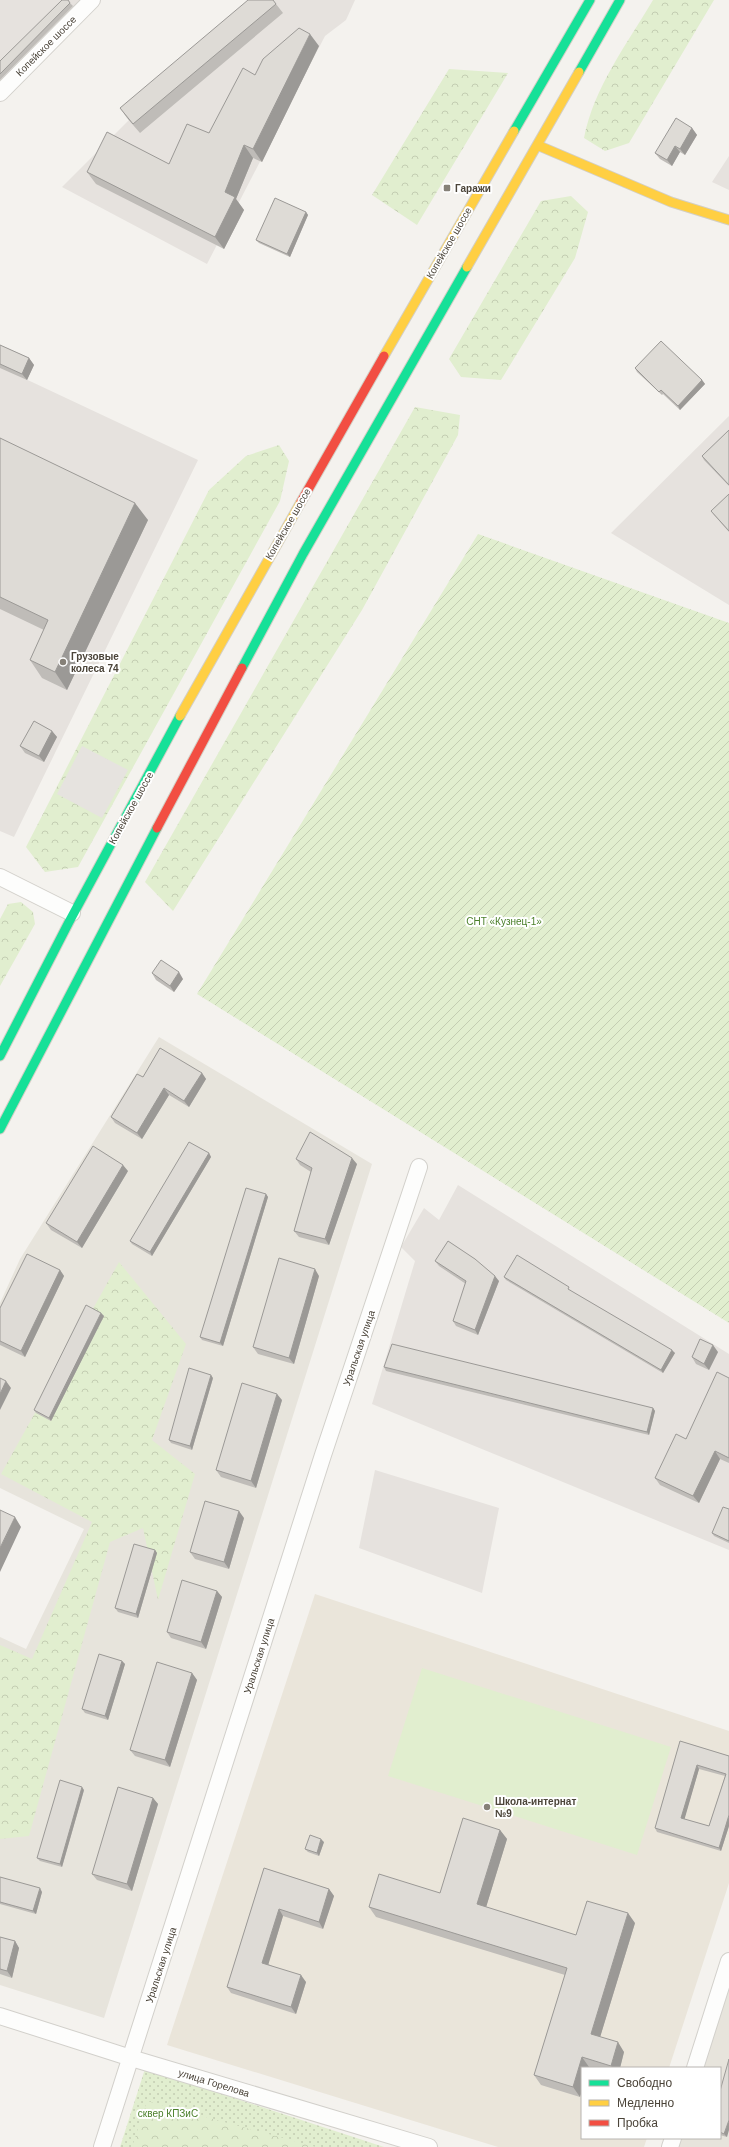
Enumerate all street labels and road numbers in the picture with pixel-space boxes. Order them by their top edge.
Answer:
street label: Копейское шоссе [14,13,79,78]
street label: Копейское шоссе [424,205,474,281]
street label: Копейское шоссе [263,486,313,562]
street label: Копейское шоссе [107,770,156,846]
street label: Уральская улица [341,1308,377,1387]
street label: Уральская улица [242,1616,277,1695]
street label: Уральская улица [144,1925,179,2004]
street label: улица Горелова [177,2067,251,2099]

